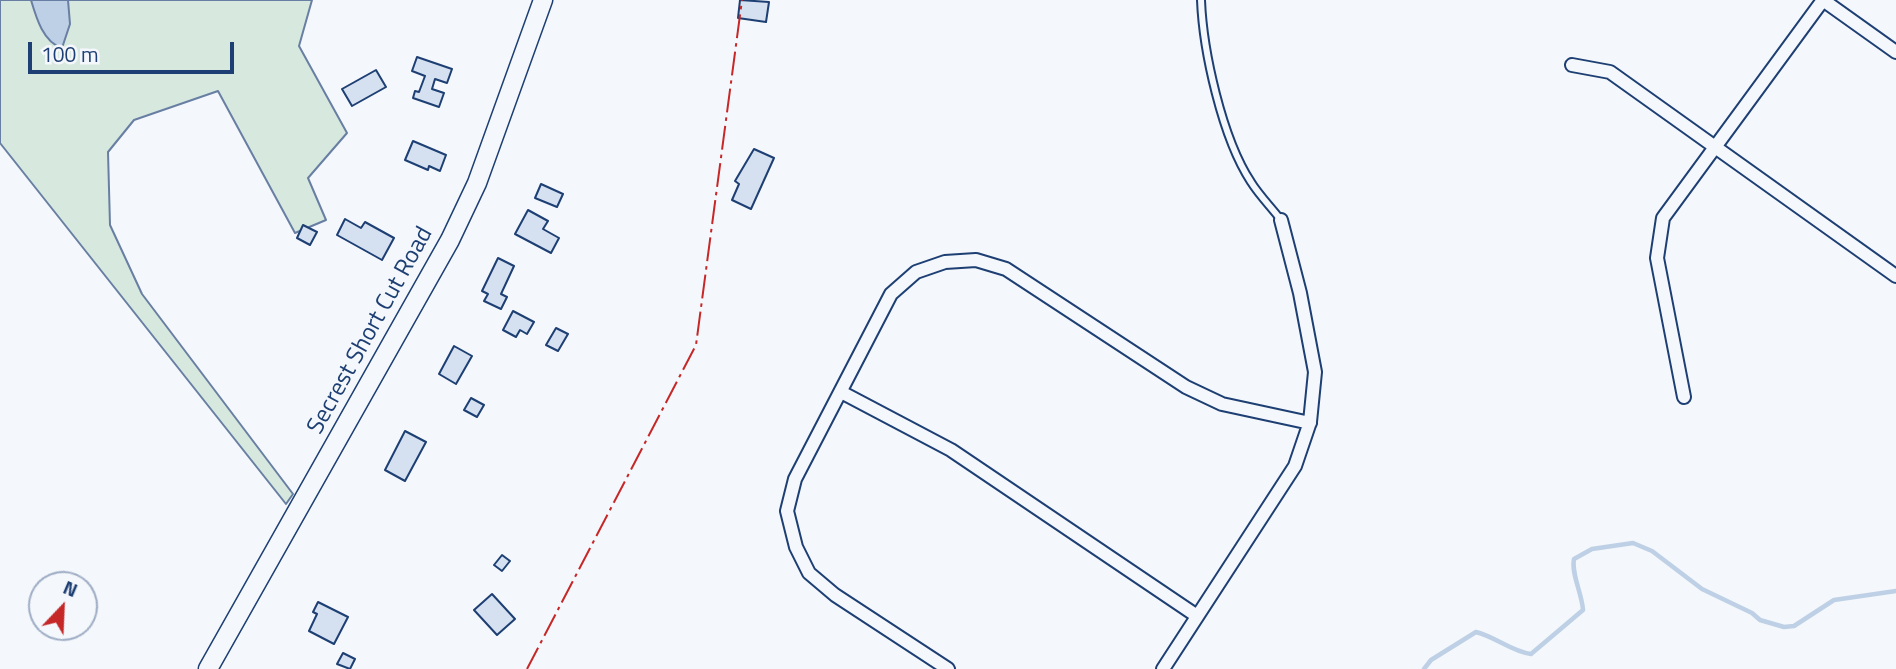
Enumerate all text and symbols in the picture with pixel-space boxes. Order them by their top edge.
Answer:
scale bar [32,28,238,72]
text: 100 m [41,38,98,70]
street label: Secrest Short Cut Road [302,222,440,440]
north arrow [28,571,98,641]
text: N [59,572,82,604]

